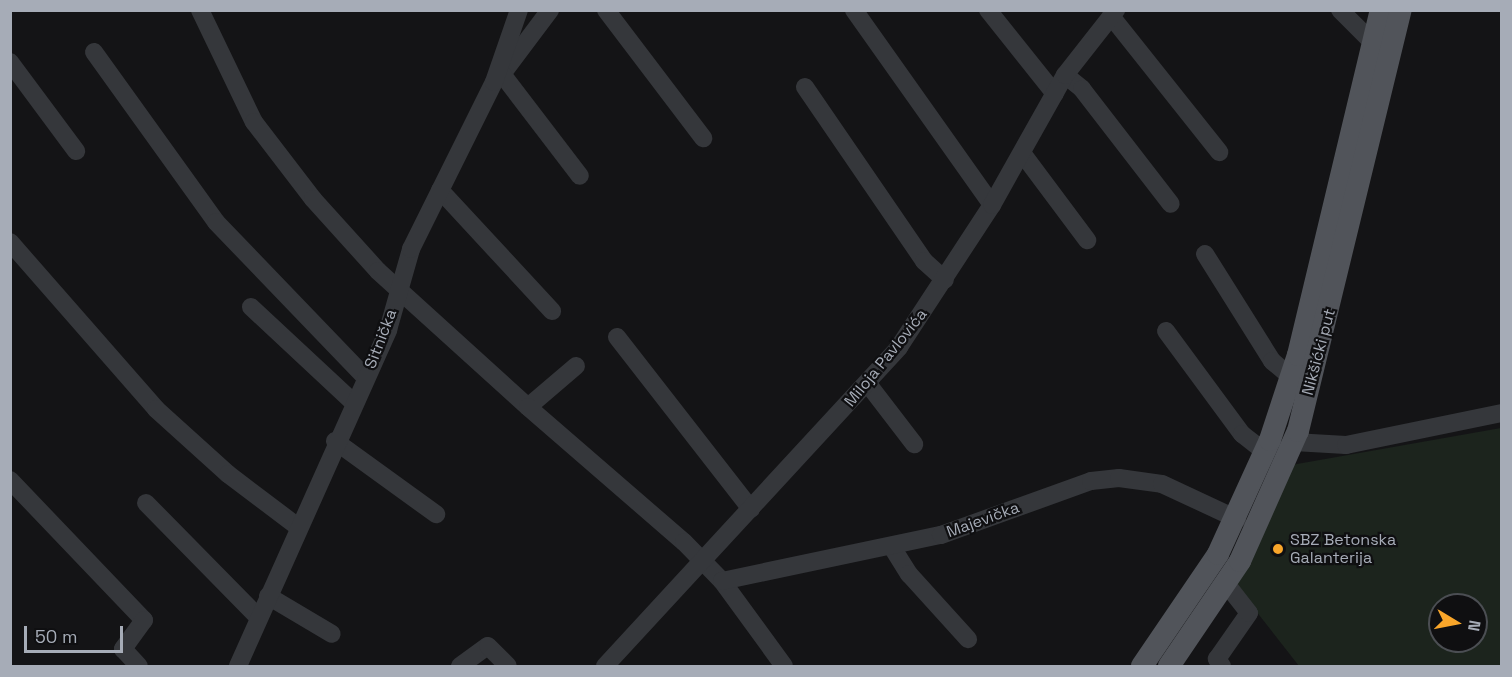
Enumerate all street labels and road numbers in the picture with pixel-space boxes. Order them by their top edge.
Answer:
street label: Miloja Pavlovića [841,305,931,411]
street label: Sitnička [361,307,401,371]
street label: Nikšićki put [1298,307,1340,397]
street label: Majevička [944,498,1022,542]

